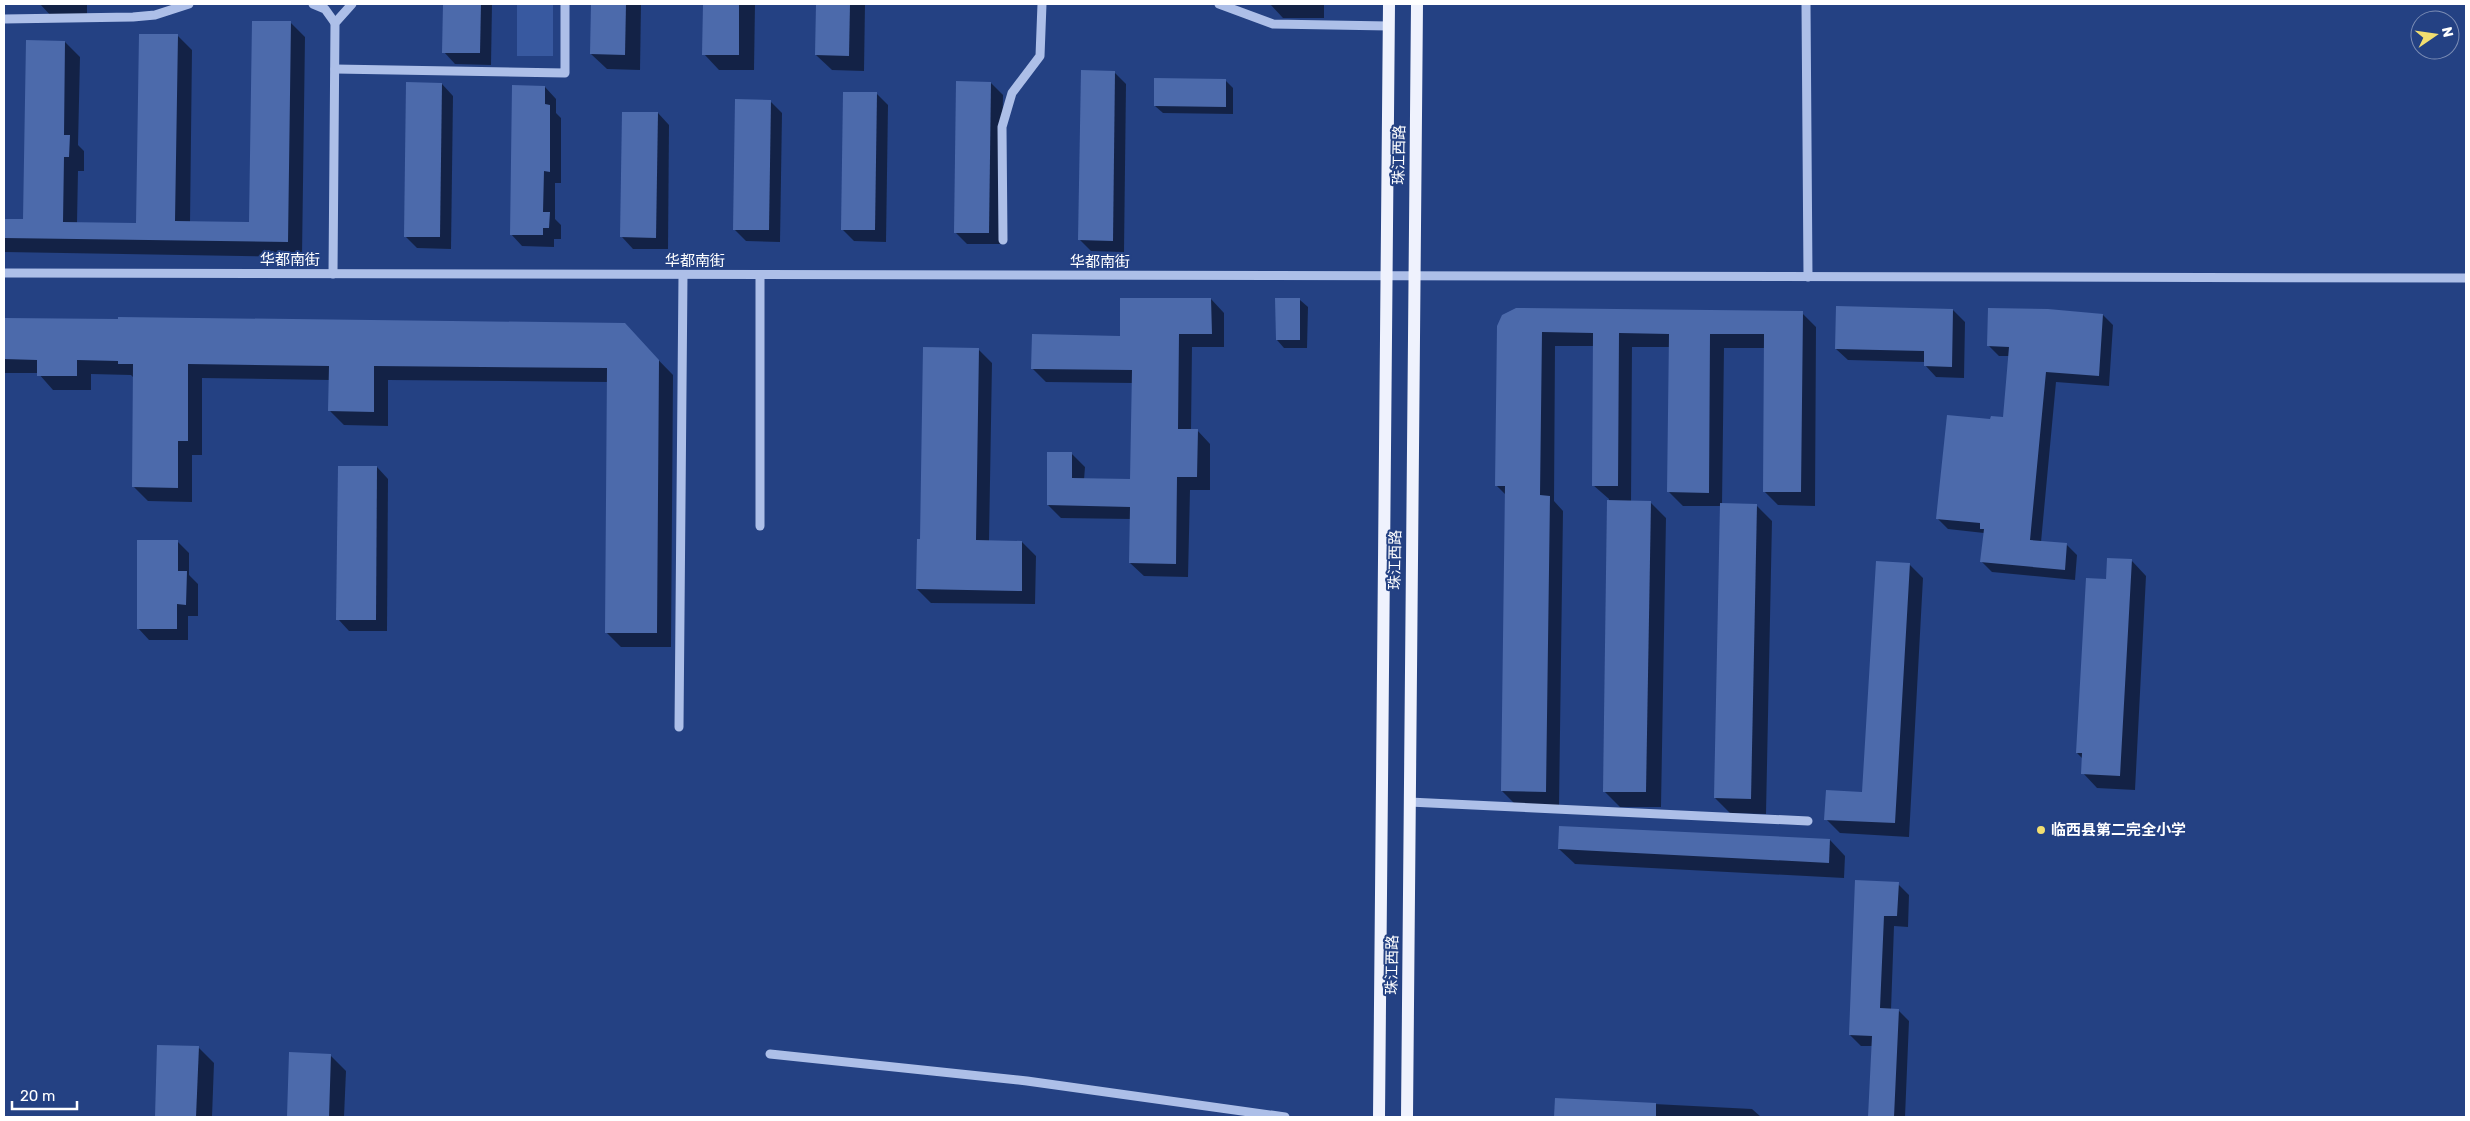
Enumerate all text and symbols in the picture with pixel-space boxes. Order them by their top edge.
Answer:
north arrow [2410,10,2460,60]
text: N [2438,25,2457,39]
street label: 珠江西路 [1389,125,1409,185]
street label: 华都南街 [260,251,320,269]
street label: 华都南街 [665,252,725,270]
street label: 华都南街 [1070,253,1130,271]
street label: 珠江西路 [1385,530,1405,590]
place label: 临西县第二完全小学 [2051,821,2186,839]
marker: 临西县第二完全小学 [2035,824,2047,836]
street label: 珠江西路 [1382,935,1402,995]
scale bar [12,1078,78,1110]
text: 20 m [20,1087,55,1105]

